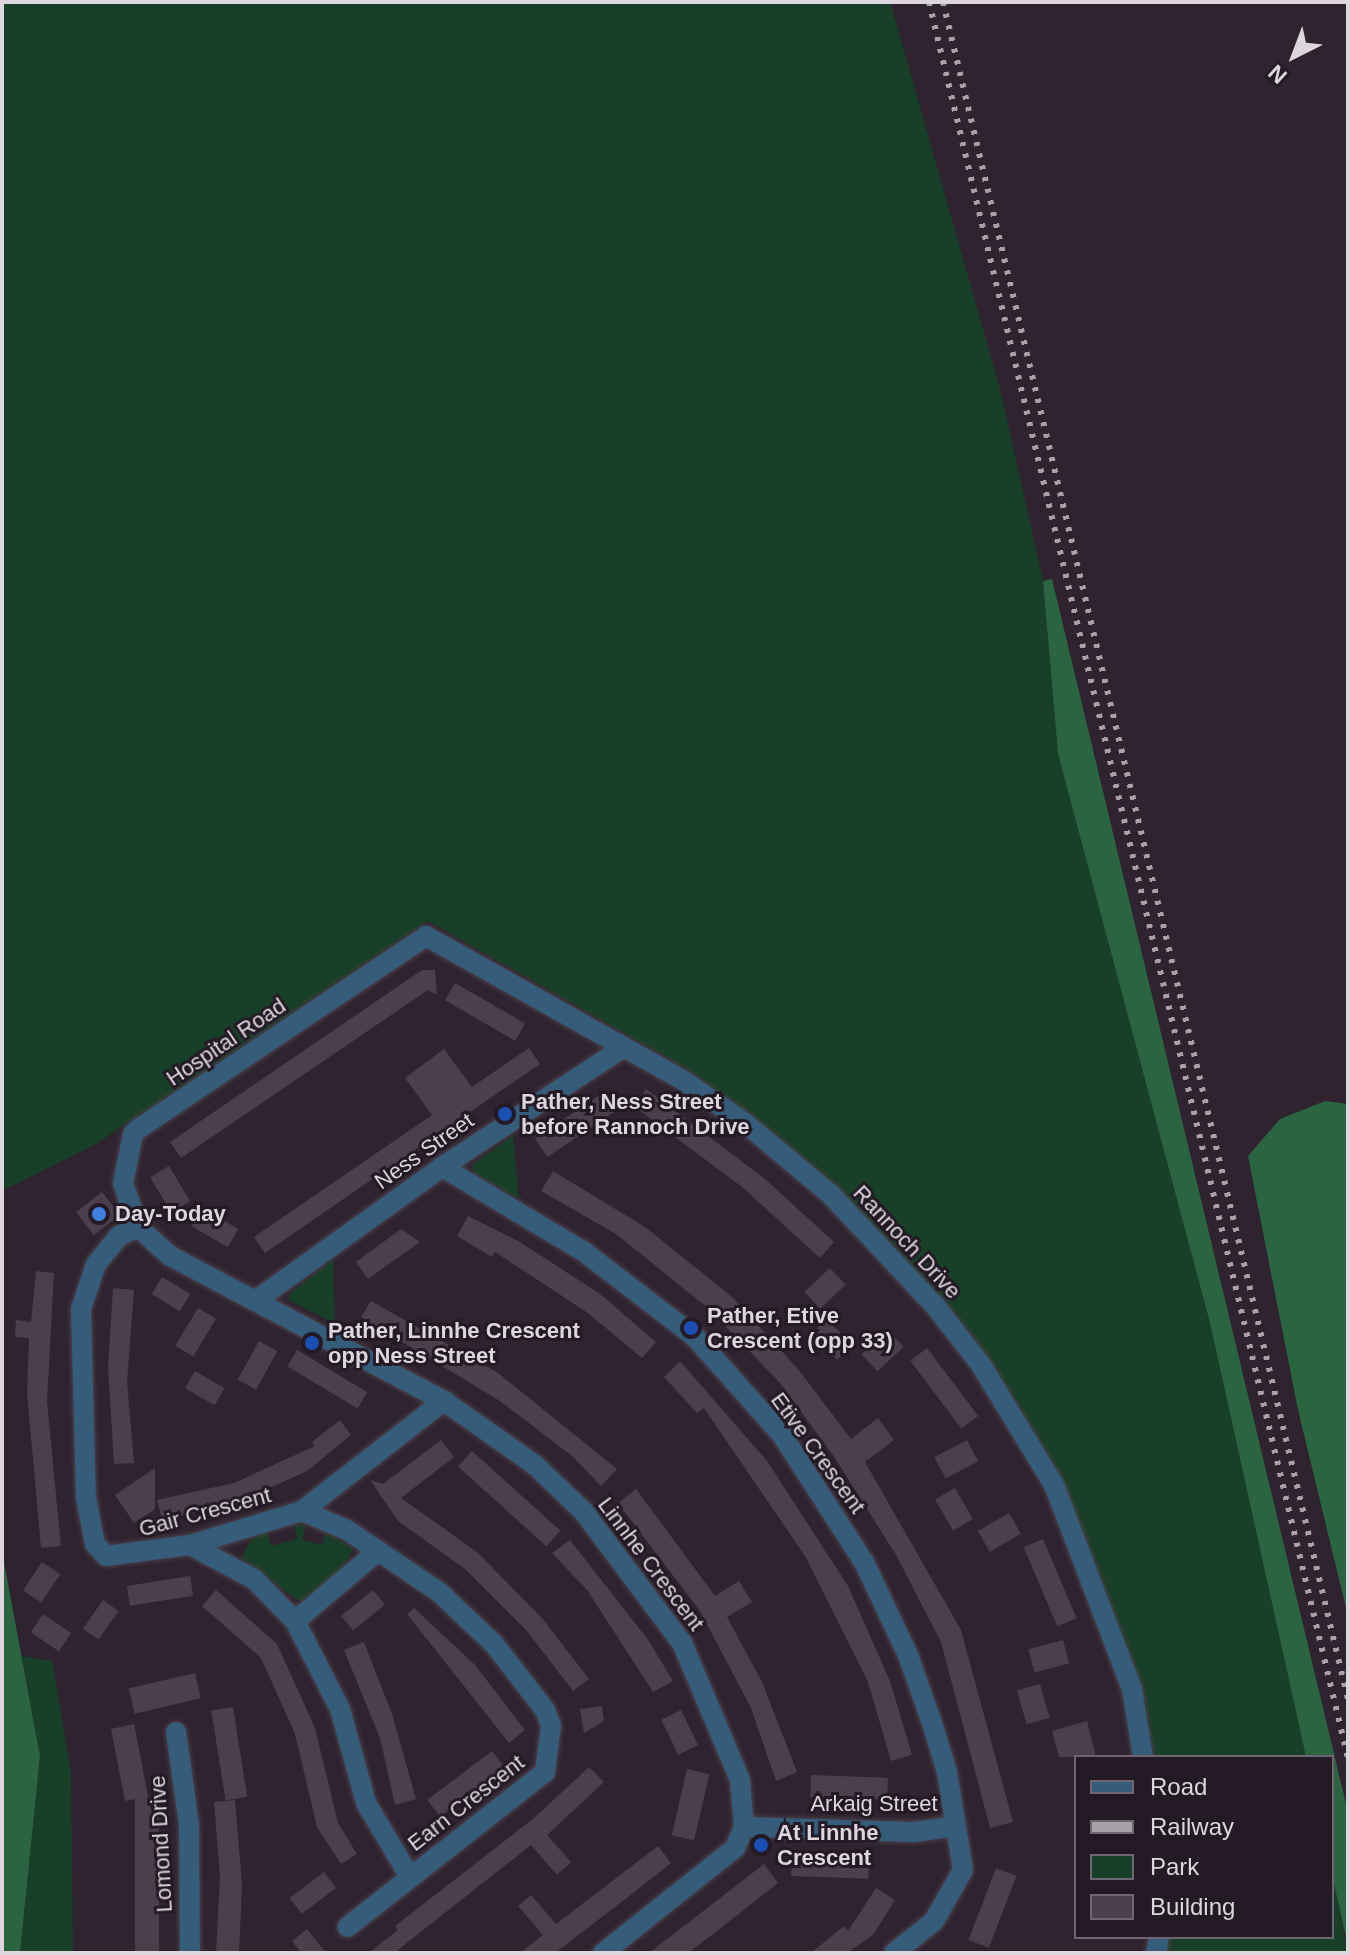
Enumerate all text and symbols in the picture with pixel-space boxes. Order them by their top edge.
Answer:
north arrow [1254,16,1334,96]
text: N [1263,60,1292,89]
street label: Hospital Road [161,992,291,1092]
place label: Pather, Ness Street before Rannoch Drive [521,1088,750,1140]
marker: Pather, Ness Street before Rannoch Drive [496,1105,514,1123]
street label: Ness Street [369,1107,479,1195]
street label: Rannoch Drive [848,1180,966,1304]
place label: Day-Today [115,1201,226,1227]
marker: Day-Today [90,1205,108,1223]
place label: Pather, Etive Crescent (opp 33) [707,1302,893,1354]
place label: Pather, Linnhe Crescent opp Ness Street [328,1317,580,1368]
marker: Pather, Etive Crescent (opp 33) [682,1319,700,1337]
marker: Pather, Linnhe Crescent opp Ness Street [303,1334,321,1352]
street label: Etive Crescent [765,1387,871,1519]
street label: Gair Crescent [136,1482,274,1542]
street label: Linnhe Crescent [592,1492,710,1636]
street label: Earn Crescent [402,1749,530,1857]
legend [1074,1755,1334,1939]
text: Road [1150,1773,1207,1800]
street label: Lomond Drive [144,1775,178,1913]
street label: Arkaig Street [810,1791,938,1817]
text: Railway [1150,1813,1234,1840]
place label: At Linnhe Crescent [777,1819,878,1870]
marker: At Linnhe Crescent [752,1836,770,1854]
text: Park [1150,1853,1199,1880]
text: Building [1150,1893,1235,1920]

